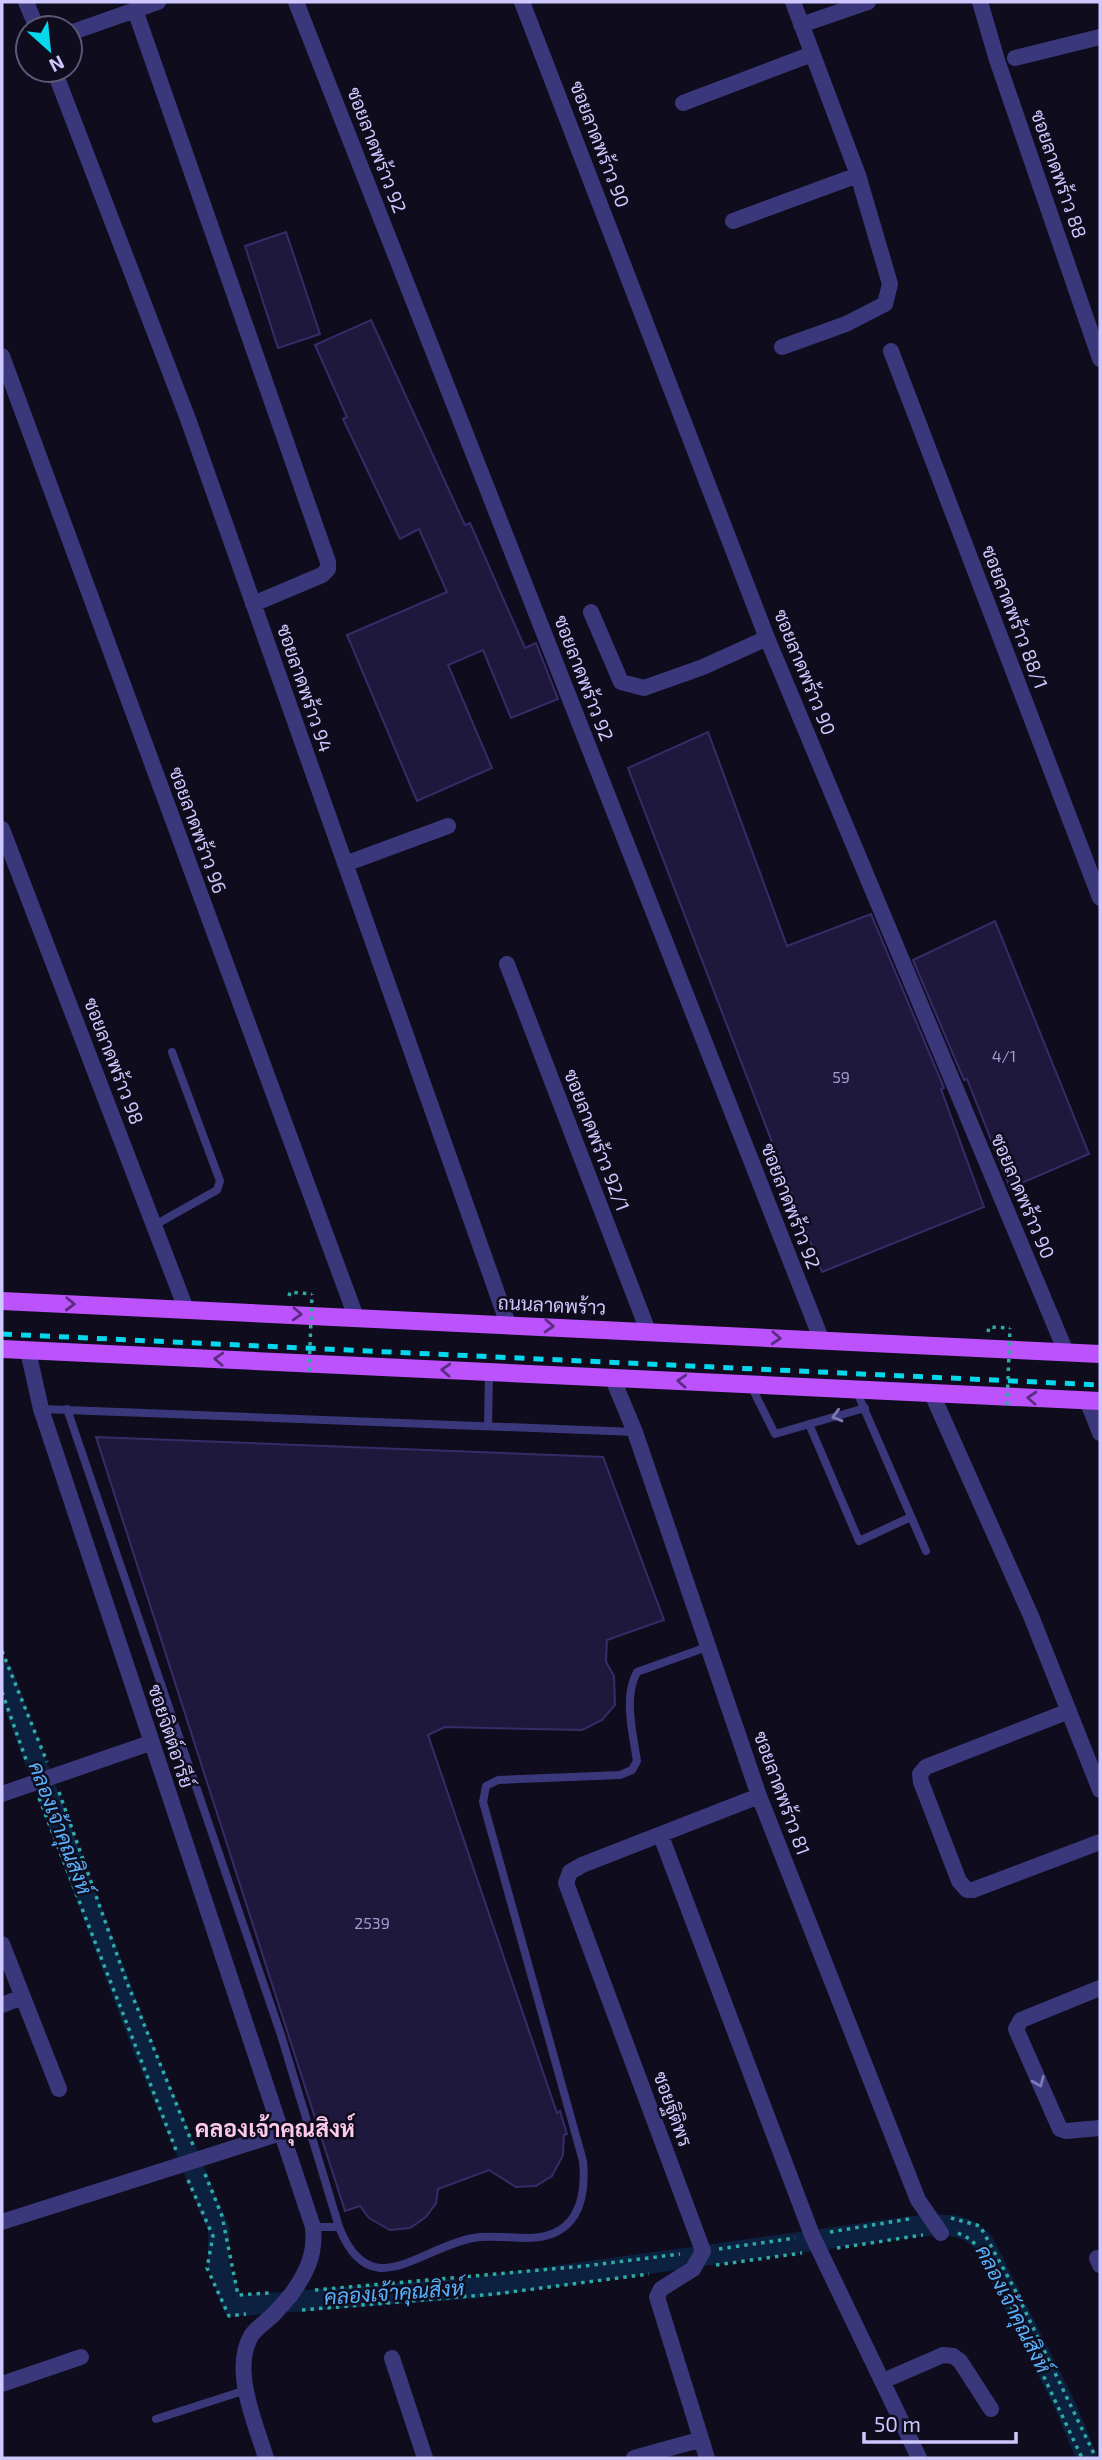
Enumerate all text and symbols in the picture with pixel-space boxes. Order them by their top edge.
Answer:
north arrow [14,14,84,84]
text: N [46,51,68,78]
street label: ซอยลาดพร้าว 90 [566,77,635,210]
street label: ซอยลาดพร้าว 92 [343,84,412,216]
street label: ซอยลาดพร้าว 88 [1027,107,1092,241]
street label: ซอยลาดพร้าว 88/1 [978,542,1053,692]
street label: ซอยลาดพร้าว 90 [770,606,841,738]
street label: ซอยลาดพร้าว 92 [550,612,619,744]
street label: ซอยลาดพร้าว 94 [273,621,338,755]
street label: ซอยลาดพร้าว 96 [165,763,232,896]
street label: ซอยลาดพร้าว 98 [80,994,149,1127]
house number: 4/1 [992,1046,1016,1065]
street label: ซอยลาดพร้าว 92/1 [560,1066,635,1214]
house number: 59 [832,1067,850,1086]
street label: ซอยลาดพร้าว 90 [987,1130,1060,1262]
street label: ซอยลาดพร้าว 92 [757,1140,826,1272]
street label: ถนนลาดพร้าว [497,1290,607,1319]
one-way arrow [65,1296,76,1311]
one-way arrow [292,1306,303,1321]
one-way arrow [544,1318,555,1333]
one-way arrow [771,1330,782,1345]
one-way arrow [213,1352,224,1367]
one-way arrow [440,1362,451,1377]
one-way arrow [676,1374,687,1389]
one-way arrow [1026,1390,1037,1405]
one-way arrow [831,1408,843,1422]
street label: ซอยจิตต์อารีย์ [144,1681,199,1791]
street label: ซอยลาดพร้าว 81 [749,1728,816,1858]
water label: คลองเจ้าคุณสิงห์ [22,1758,99,1901]
house number: 2539 [354,1913,390,1932]
street label: ซอยฐิติพร [647,2068,698,2150]
one-way arrow [1031,2075,1045,2087]
district label: คลองเจ้าคุณสิงห์ [195,2113,356,2146]
water label: คลองเจ้าคุณสิงห์ [969,2240,1059,2381]
water label: คลองเจ้าคุณสิงห์ [323,2274,468,2312]
scale bar [864,2400,1016,2444]
text: 50 m [874,2411,921,2436]

